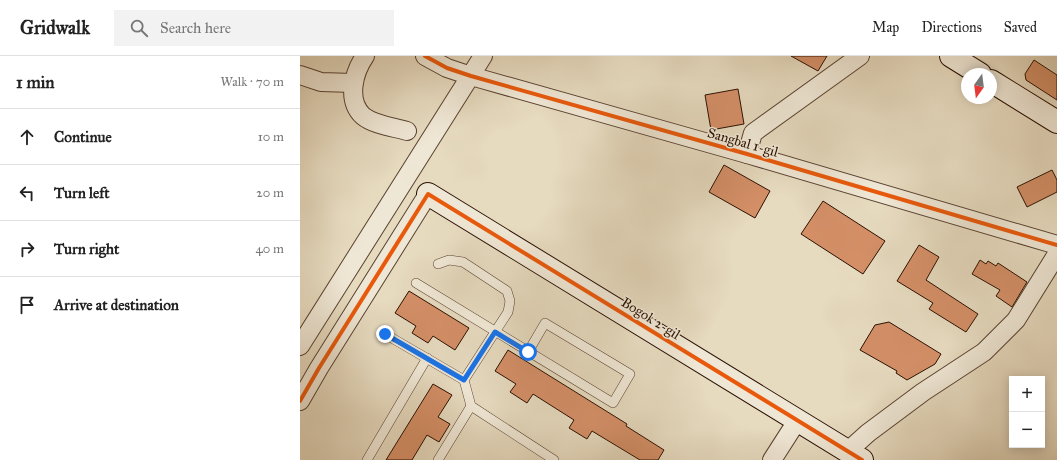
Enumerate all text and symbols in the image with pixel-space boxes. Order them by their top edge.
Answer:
search box [114,10,394,46]
text: Gridwalk [20,16,90,39]
icon: search [128,17,150,39]
text: Search here [160,19,231,37]
text: Map [872,19,899,36]
text: Directions [921,19,982,36]
text: Saved [1004,19,1037,36]
north arrow [961,68,997,104]
text: 1 min [16,72,55,93]
text: Walk · 70 m [221,74,284,90]
street label: Sangbal 1-gil [705,124,781,161]
icon: ahead [16,126,38,148]
text: Continue [54,128,112,146]
text: 10 m [258,129,284,145]
icon: left [16,182,38,204]
text: Turn left [54,184,110,202]
text: 20 m [256,185,284,201]
icon: right [16,238,38,260]
text: Turn right [54,240,119,258]
text: 40 m [255,241,284,257]
icon: arrive [16,294,38,316]
street label: Bogok 2-gil [618,294,684,343]
text: Arrive at destination [54,296,179,314]
route end [376,325,394,343]
route start [519,343,537,361]
map controls [1009,376,1045,448]
button: + [1009,376,1045,412]
button: − [1009,412,1045,448]

